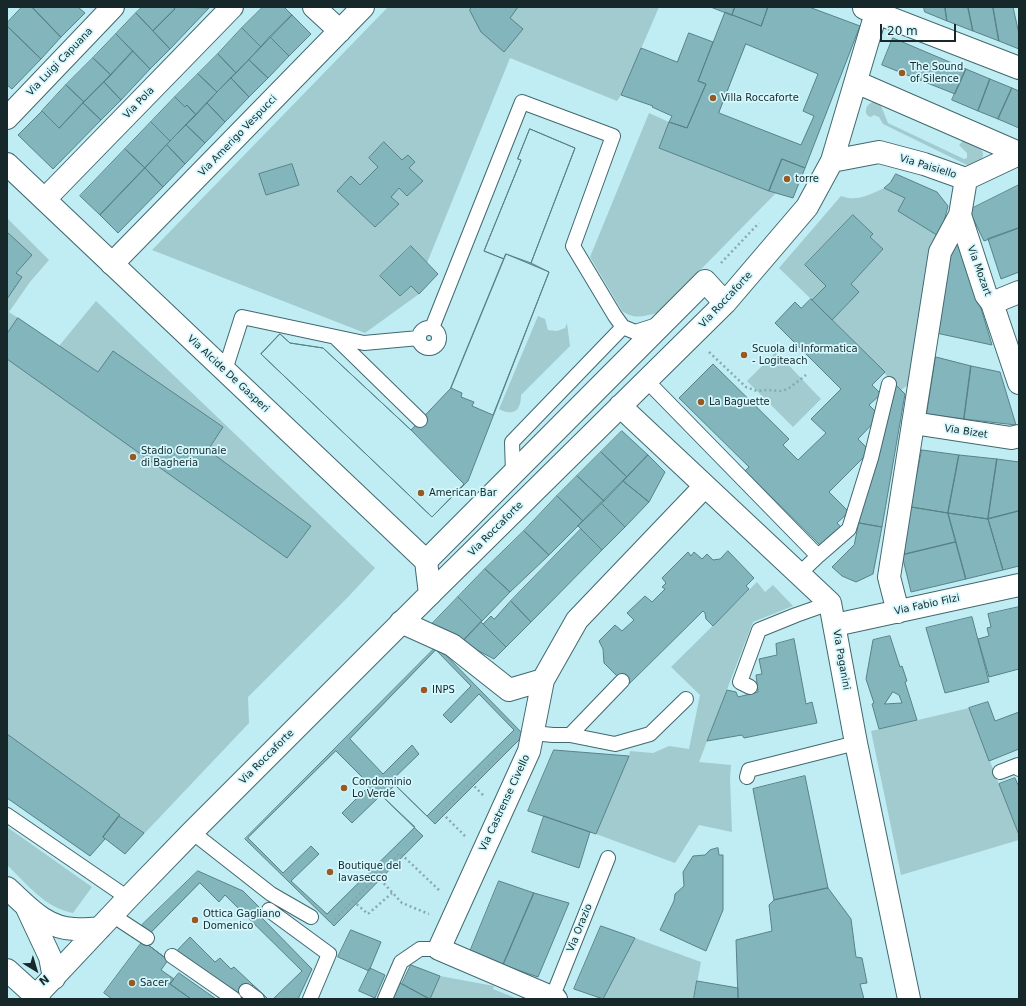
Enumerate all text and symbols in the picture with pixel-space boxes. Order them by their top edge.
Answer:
scale bar [882,16,958,42]
text: 20 m [887,24,918,38]
street label: Via Luigi Capuana [24,25,96,99]
place label: The Sound of Silence [910,61,963,84]
marker: The Sound of Silence [897,68,907,78]
street label: Via Pola [121,85,157,121]
place label: Villa Roccaforte [721,92,799,104]
street label: Via Amerigo Vespucci [196,93,280,179]
marker: Villa Roccaforte [708,93,718,103]
street label: Via Paisiello [898,153,958,181]
place label: torre [795,173,819,185]
marker: torre [782,174,792,184]
street label: Via Mozart [964,244,994,298]
street label: Via Roccaforte [697,269,755,331]
street label: Via Alcide De Gasperi [184,333,272,415]
place label: Scuola di Informatica - Logiteach [752,343,858,366]
marker: Scuola di Informatica - Logiteach [739,350,749,360]
place label: La Baguette [709,396,770,408]
marker: La Baguette [696,397,706,407]
street label: Via Bizet [943,423,989,441]
place label: Stadio Comunale di Bagheria [141,445,226,468]
marker: Stadio Comunale di Bagheria [128,452,138,462]
place label: American Bar [429,487,497,499]
marker: American Bar [416,488,426,498]
street label: Via Roccaforte [466,499,526,559]
street label: Via Fabio Filzi [893,592,961,618]
street label: Via Paganini [830,629,852,691]
place label: INPS [432,684,455,696]
marker: INPS [419,685,429,695]
street label: Via Roccaforte [237,727,297,787]
street label: Via Castrense Civello [477,753,533,853]
place label: Condominio Lo Verde [352,776,412,800]
marker: Condominio Lo Verde [339,783,349,793]
place label: Boutique del lavasecco [338,860,401,884]
marker: Boutique del lavasecco [325,867,335,877]
street label: Via Orazio [565,902,595,954]
place label: Ottica Gagliano Domenico [203,908,281,932]
marker: Ottica Gagliano Domenico [190,915,200,925]
north arrow [16,950,56,990]
text: N [36,972,51,988]
place label: Sacer [140,977,168,989]
marker: Sacer [127,978,137,988]

